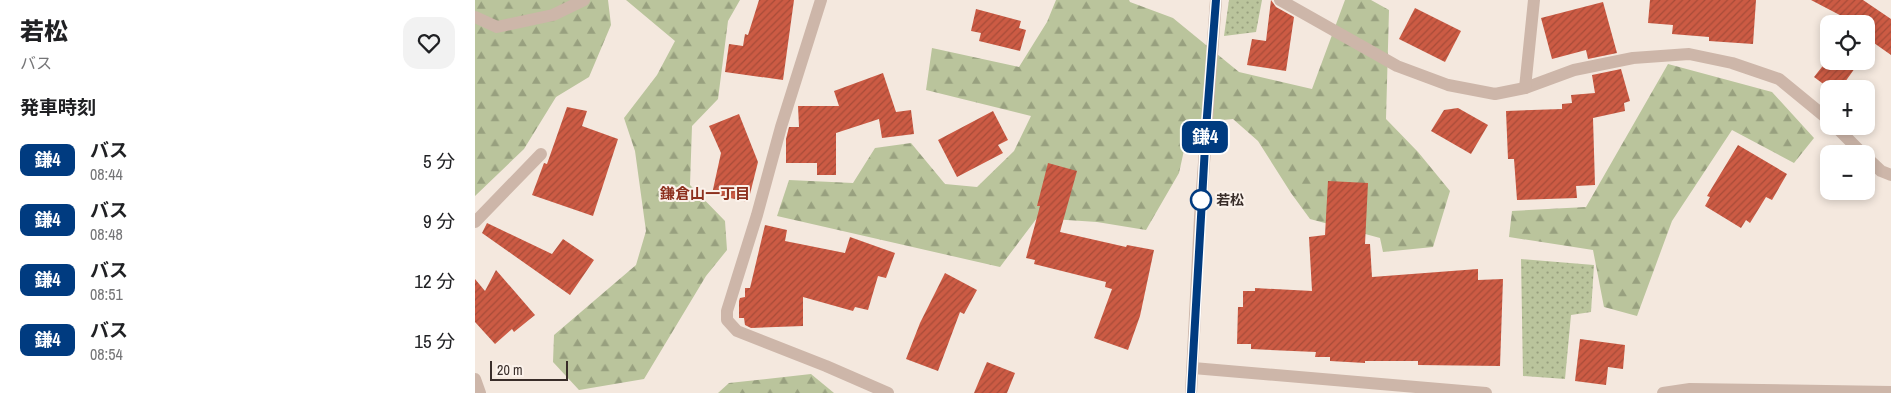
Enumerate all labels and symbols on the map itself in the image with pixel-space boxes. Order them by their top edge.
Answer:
line badge: 鎌4 [1183,121,1227,153]
district label: 鎌倉山一丁目 [659,183,750,204]
marker: 若松 [1190,189,1212,211]
place label: 若松 [1216,191,1244,209]
scale bar [490,358,567,381]

